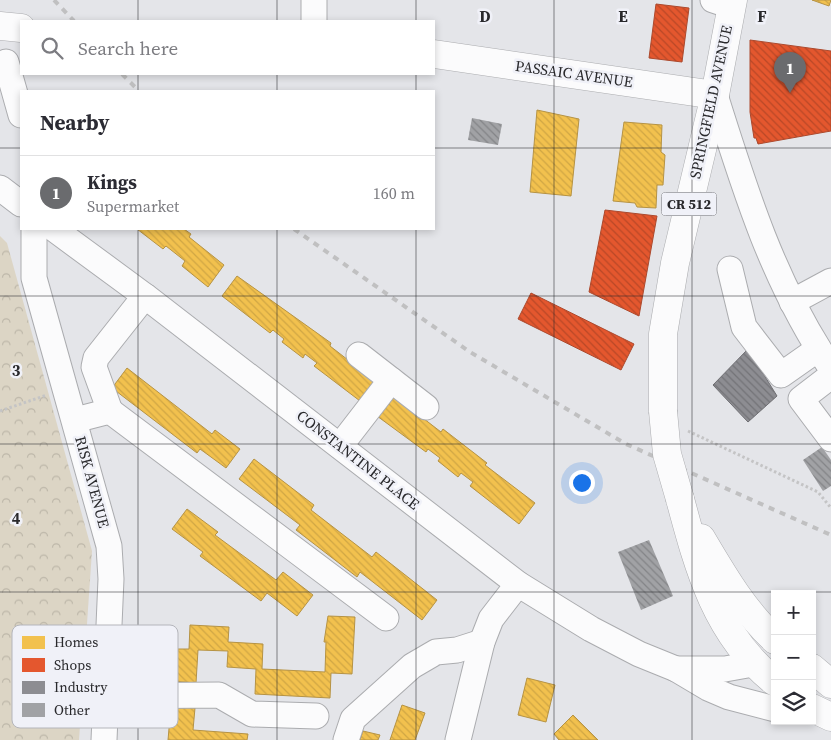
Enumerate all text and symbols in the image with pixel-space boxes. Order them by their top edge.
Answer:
text: D [479,5,491,27]
text: E [618,5,628,27]
text: F [757,5,767,27]
search box [20,20,435,75]
street label: SPRINGFIELD AVENUE [684,23,737,180]
icon: search [38,34,66,62]
text: Search here [78,35,178,61]
pin: 1 [774,52,806,93]
street label: PASSAIC AVENUE [514,55,634,92]
text: Nearby [40,108,110,137]
text: Kings [87,169,137,195]
text: 1 [52,182,60,204]
text: 160 m [373,182,415,204]
road number: CR 512 [662,192,716,215]
text: Supermarket [87,195,179,217]
text: 3 [12,359,21,381]
street label: CONSTANTINE PLACE [293,405,424,514]
street label: RISK AVENUE [70,434,115,530]
your location [569,470,595,496]
text: 4 [12,507,21,529]
map controls [771,590,816,725]
button: + [771,590,816,635]
legend [12,625,178,728]
text: Homes [54,632,98,652]
button: − [771,635,816,680]
text: Shops [54,655,91,675]
text: Industry [54,677,108,697]
button: layers [771,680,816,725]
text: Other [54,700,90,720]

